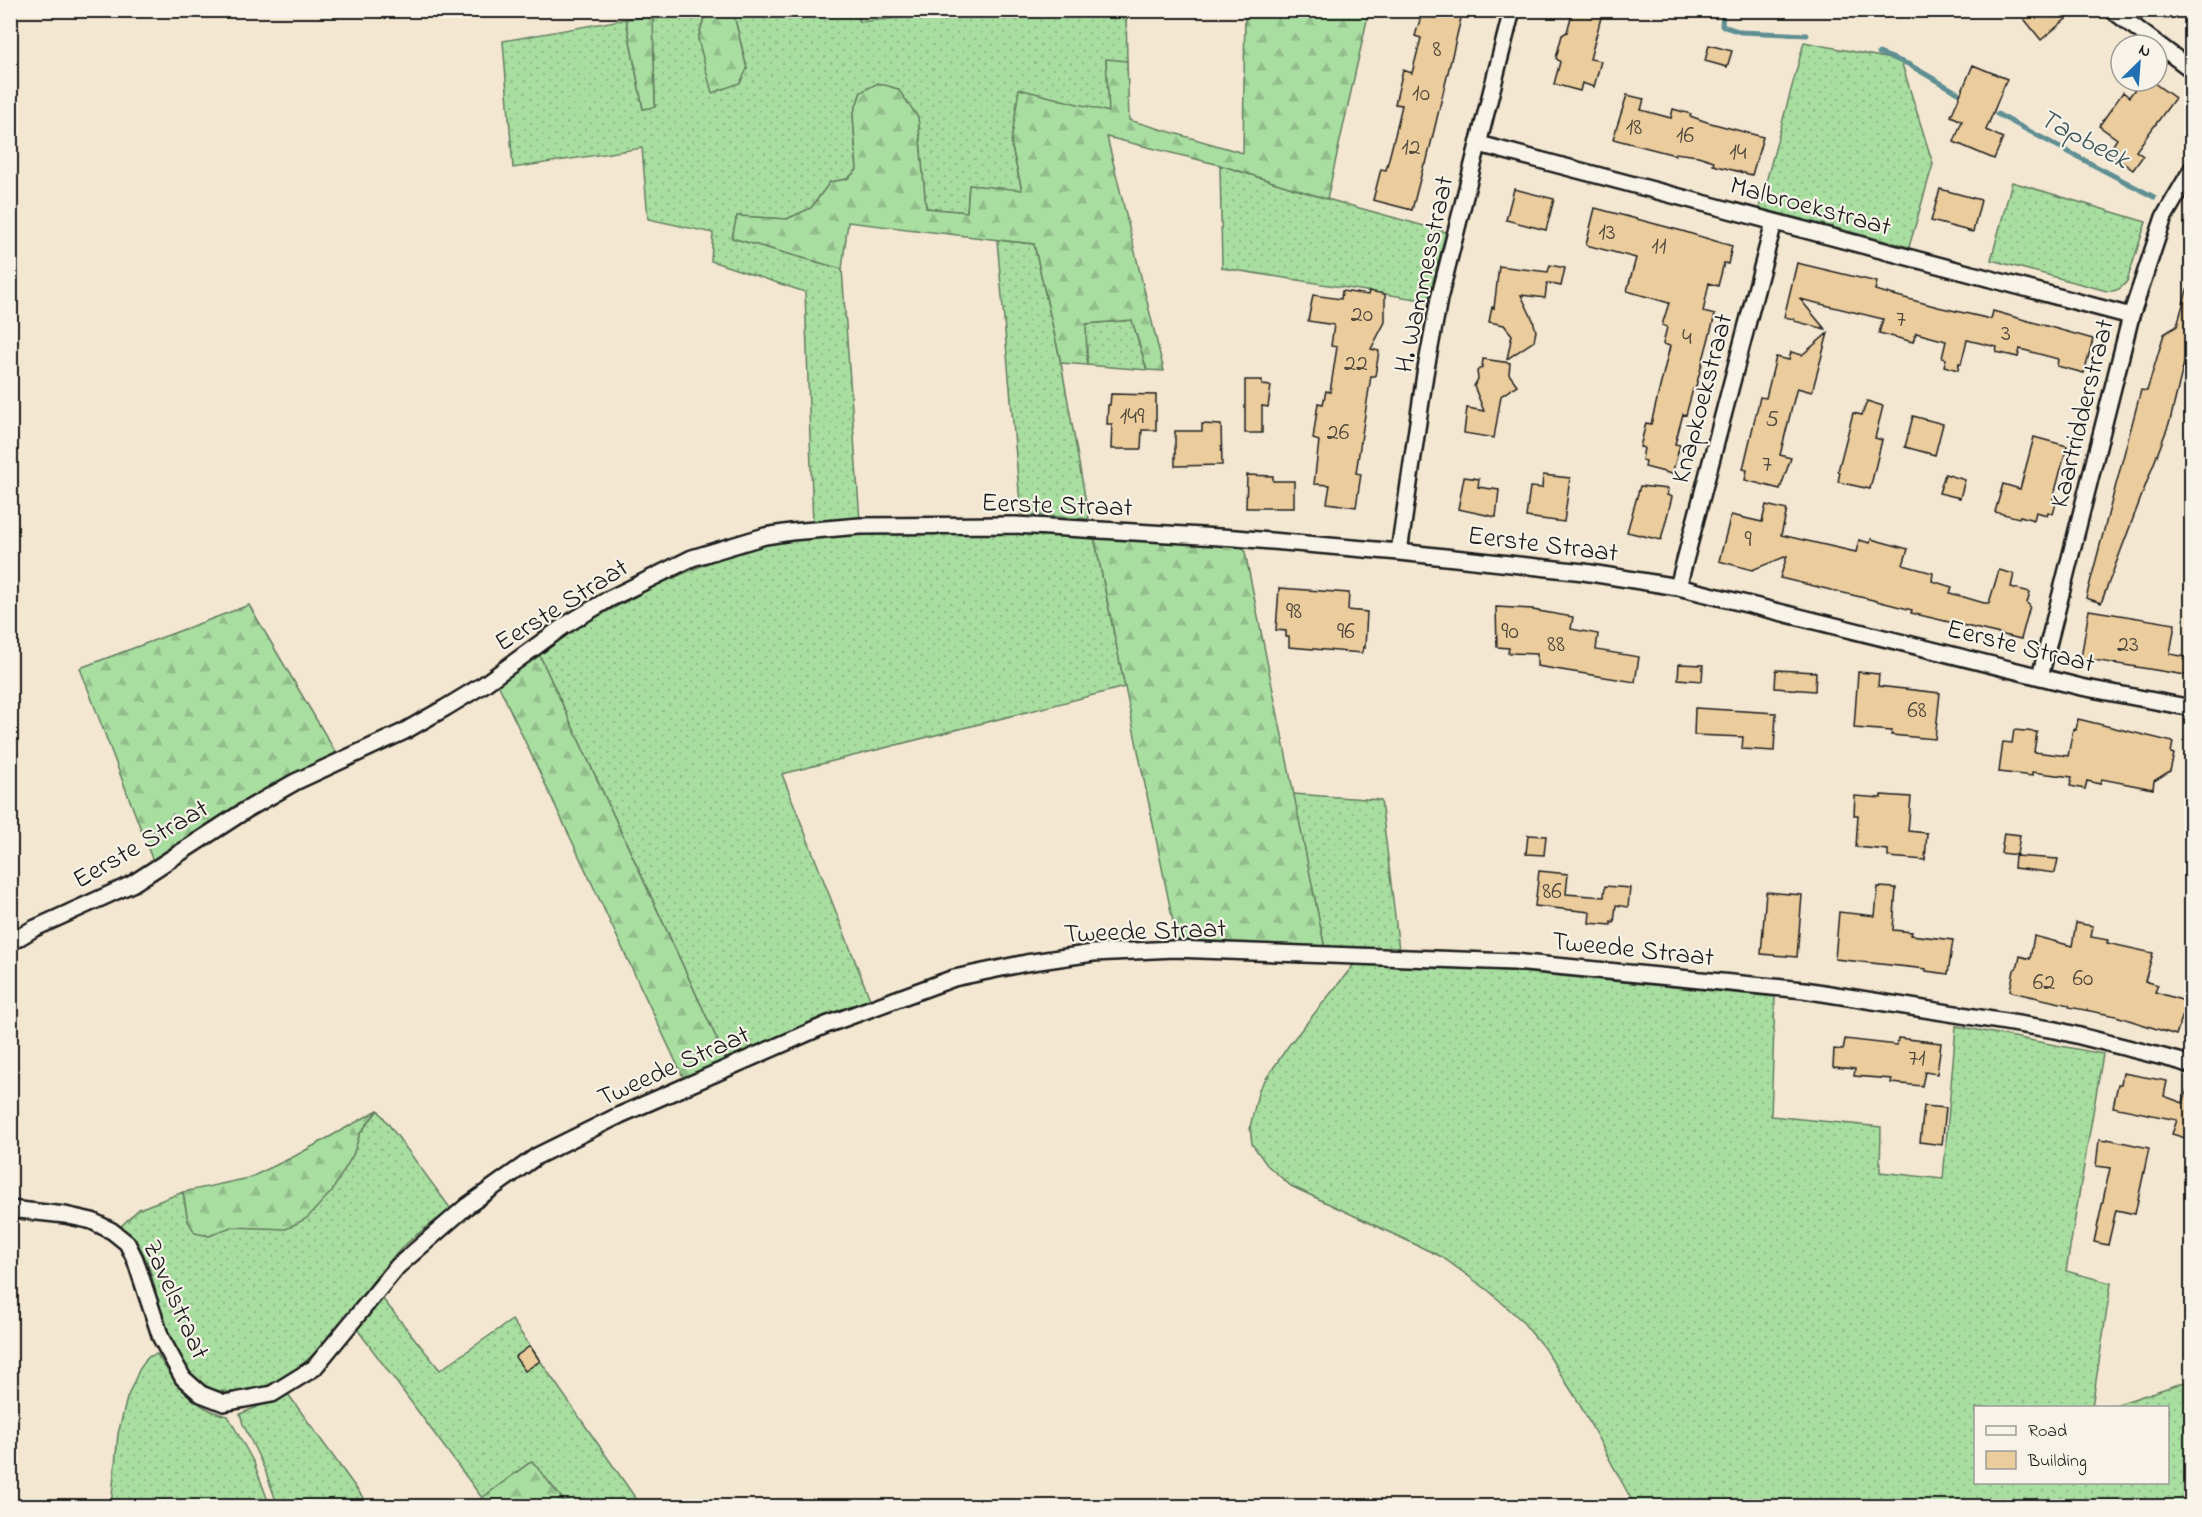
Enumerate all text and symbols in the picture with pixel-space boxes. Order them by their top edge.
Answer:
house number: 8 [1433,33,1442,68]
north arrow [2109,33,2169,93]
text: N [2135,38,2155,64]
house number: 10 [1412,77,1430,112]
water label: Tapbeek [2031,99,2138,182]
house number: 18 [1626,111,1642,146]
house number: 16 [1676,119,1695,154]
house number: 12 [1401,131,1421,166]
house number: 14 [1729,136,1747,171]
street label: Malbroekstraat [1725,167,1895,248]
street label: H. Wammesstraat [1386,172,1465,377]
house number: 13 [1598,216,1616,251]
house number: 11 [1651,230,1667,265]
house number: 20 [1351,298,1373,333]
house number: 7 [1896,303,1906,338]
street label: Knapkoekstraat [1662,310,1745,488]
street label: Kaartridderstraat [2041,315,2126,512]
house number: 3 [2001,317,2011,352]
house number: 4 [1682,321,1692,356]
house number: 22 [1344,347,1368,382]
house number: 149 [1120,400,1145,435]
house number: 5 [1765,403,1779,438]
house number: 26 [1327,416,1350,451]
house number: 7 [1762,448,1772,483]
street label: Eerste Straat [981,484,1133,529]
street label: Eerste Straat [1465,517,1620,574]
house number: 9 [1744,523,1752,558]
street label: Eerste Straat [488,549,637,663]
house number: 98 [1286,595,1302,630]
street label: Eerste Straat [1942,610,2099,685]
house number: 96 [1337,615,1355,650]
house number: 90 [1501,615,1519,650]
house number: 88 [1547,628,1565,663]
house number: 23 [2117,628,2139,663]
house number: 68 [1907,694,1927,729]
street label: Eerste Straat [66,790,217,900]
house number: 86 [1542,875,1562,910]
street label: Tweede Straat [1063,910,1227,955]
street label: Tweede Straat [1550,923,1716,978]
house number: 60 [2073,962,2093,997]
house number: 62 [2033,966,2055,1001]
street label: Tweede Straat [592,1016,756,1118]
house number: 71 [1908,1042,1926,1077]
street label: Zavelstraat [131,1234,218,1366]
legend [1974,1406,2169,1484]
text: Road [2028,1419,2067,1445]
text: Building [2027,1449,2087,1476]

